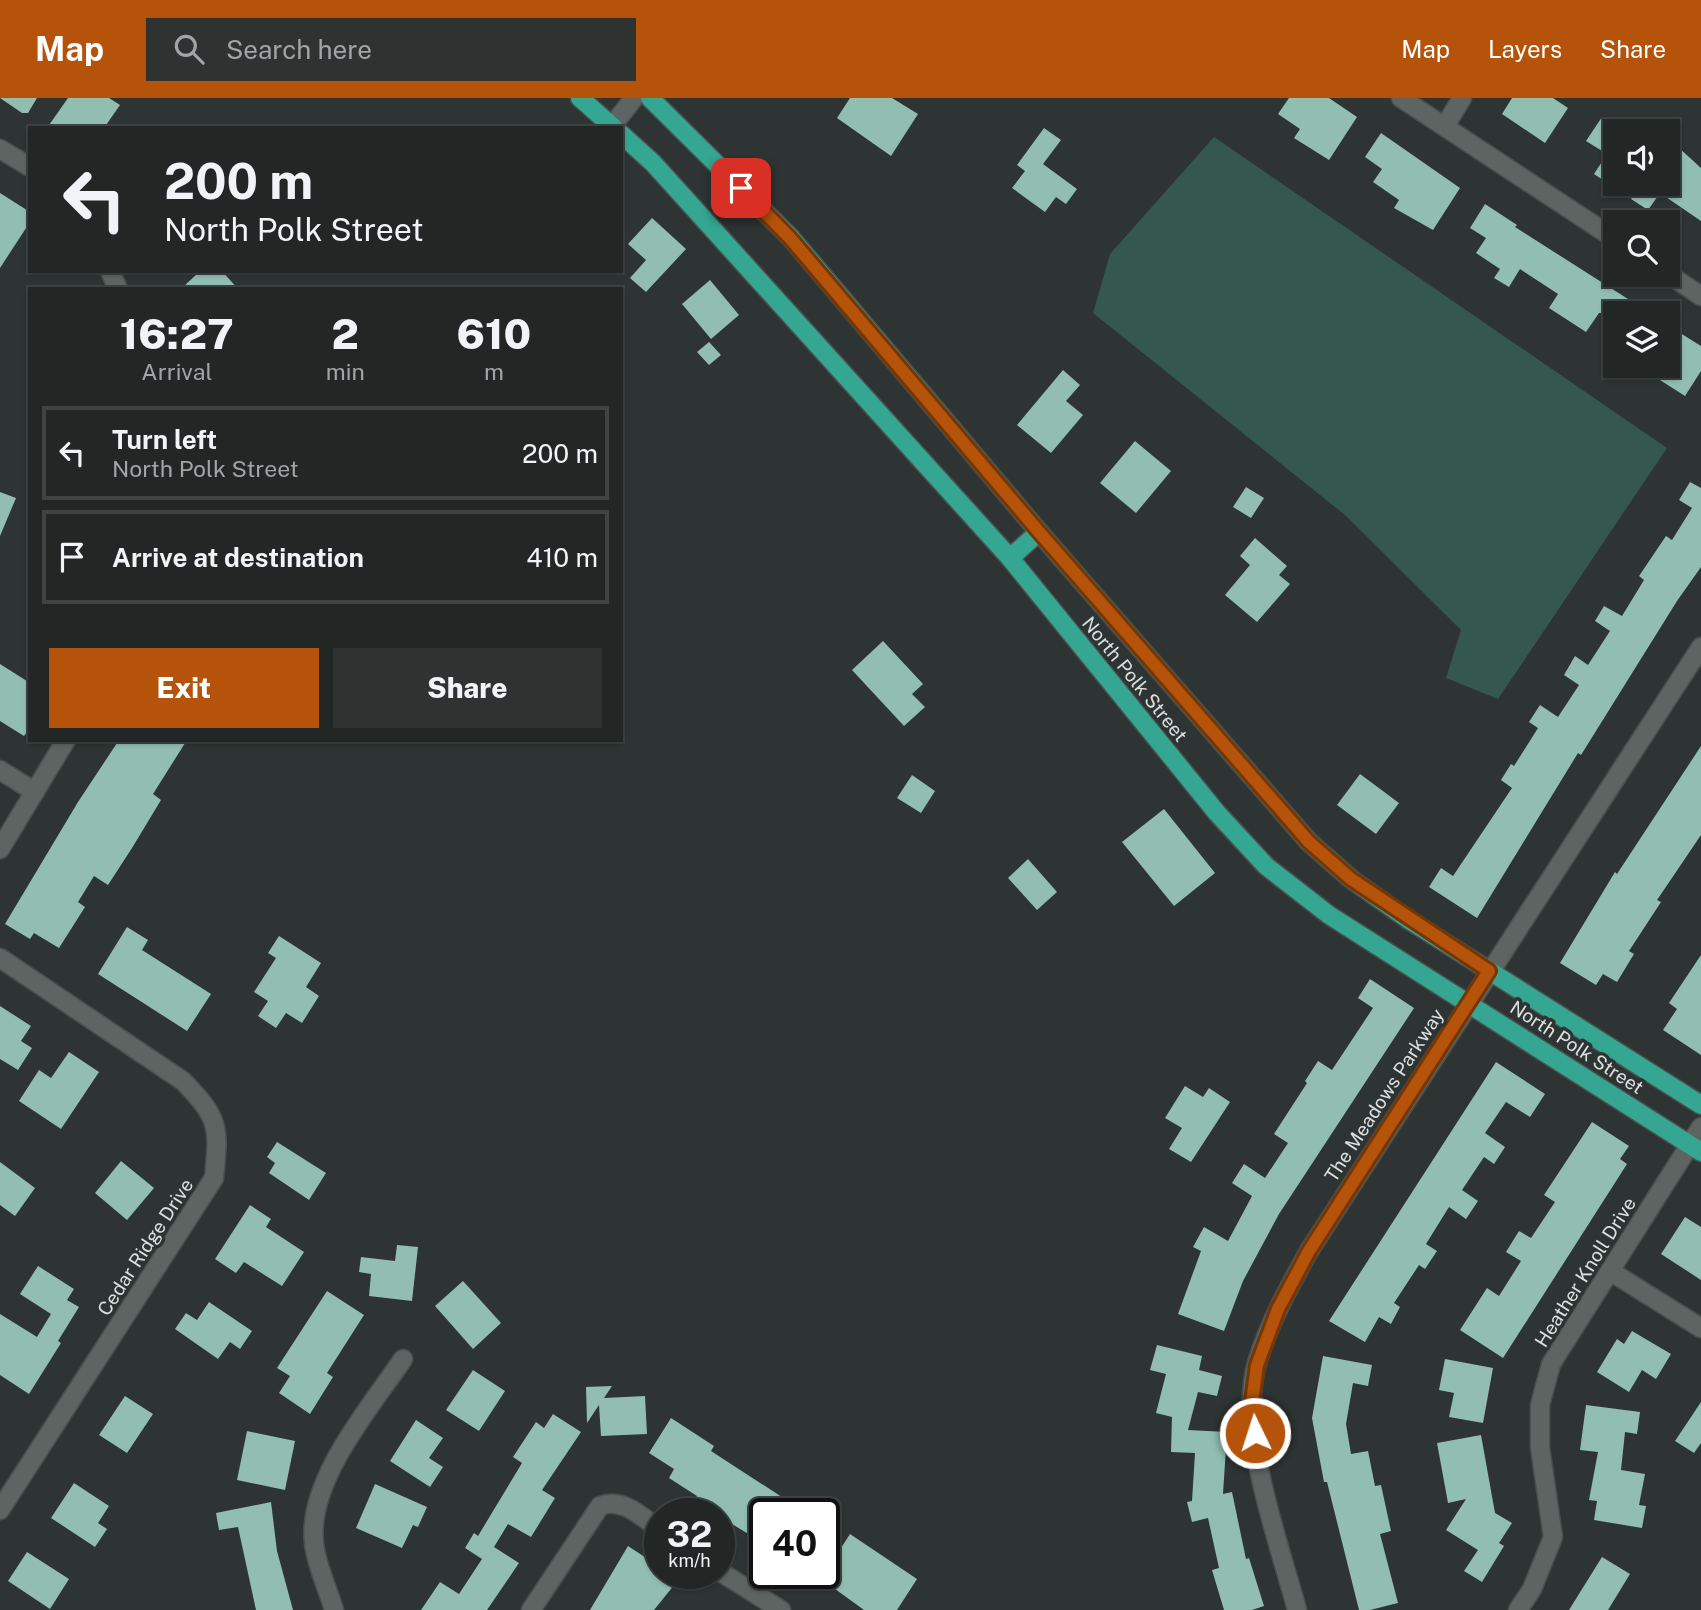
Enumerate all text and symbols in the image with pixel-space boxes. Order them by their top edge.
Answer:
search box [146,18,636,81]
text: Map [35,30,104,68]
icon: search [170,30,208,68]
text: Search here [226,34,372,65]
text: Map [1401,35,1450,63]
text: Layers [1488,35,1562,63]
text: Share [1600,35,1666,63]
map controls [1603,119,1680,378]
button: sound [1603,119,1680,196]
text: 200 m [164,152,313,210]
icon: left [49,154,140,245]
pin [711,158,771,218]
icon: arrive [722,169,760,207]
button: search [1603,210,1680,287]
text: North Polk Street [164,211,424,248]
button: layers [1603,301,1680,378]
text: 16:27 [120,309,234,358]
text: 2 [332,309,359,358]
text: 610 [457,309,531,358]
text: Arrival [141,358,212,385]
text: min [326,358,365,385]
text: m [484,358,504,385]
text: Turn left [112,424,217,455]
icon: left [53,434,91,472]
text: 200 m [522,438,598,469]
text: North Polk Street [112,455,299,482]
icon: arrive [53,538,91,576]
text: Arrive at destination [112,542,364,573]
text: 410 m [526,542,598,573]
street label: North Polk Street [1078,612,1192,746]
button: Exit [49,648,319,728]
button: Share [333,648,602,728]
street label: North Polk Street [1506,996,1648,1098]
street label: The Meadows Parkway [1320,1004,1448,1186]
street label: Cedar Ridge Drive [93,1174,197,1320]
street label: Heather Knoll Drive [1530,1193,1640,1351]
position arrow [1218,1396,1292,1470]
speed limit sign: 40 [749,1498,840,1589]
text: 32 [667,1514,712,1555]
text: km/h [668,1550,711,1571]

